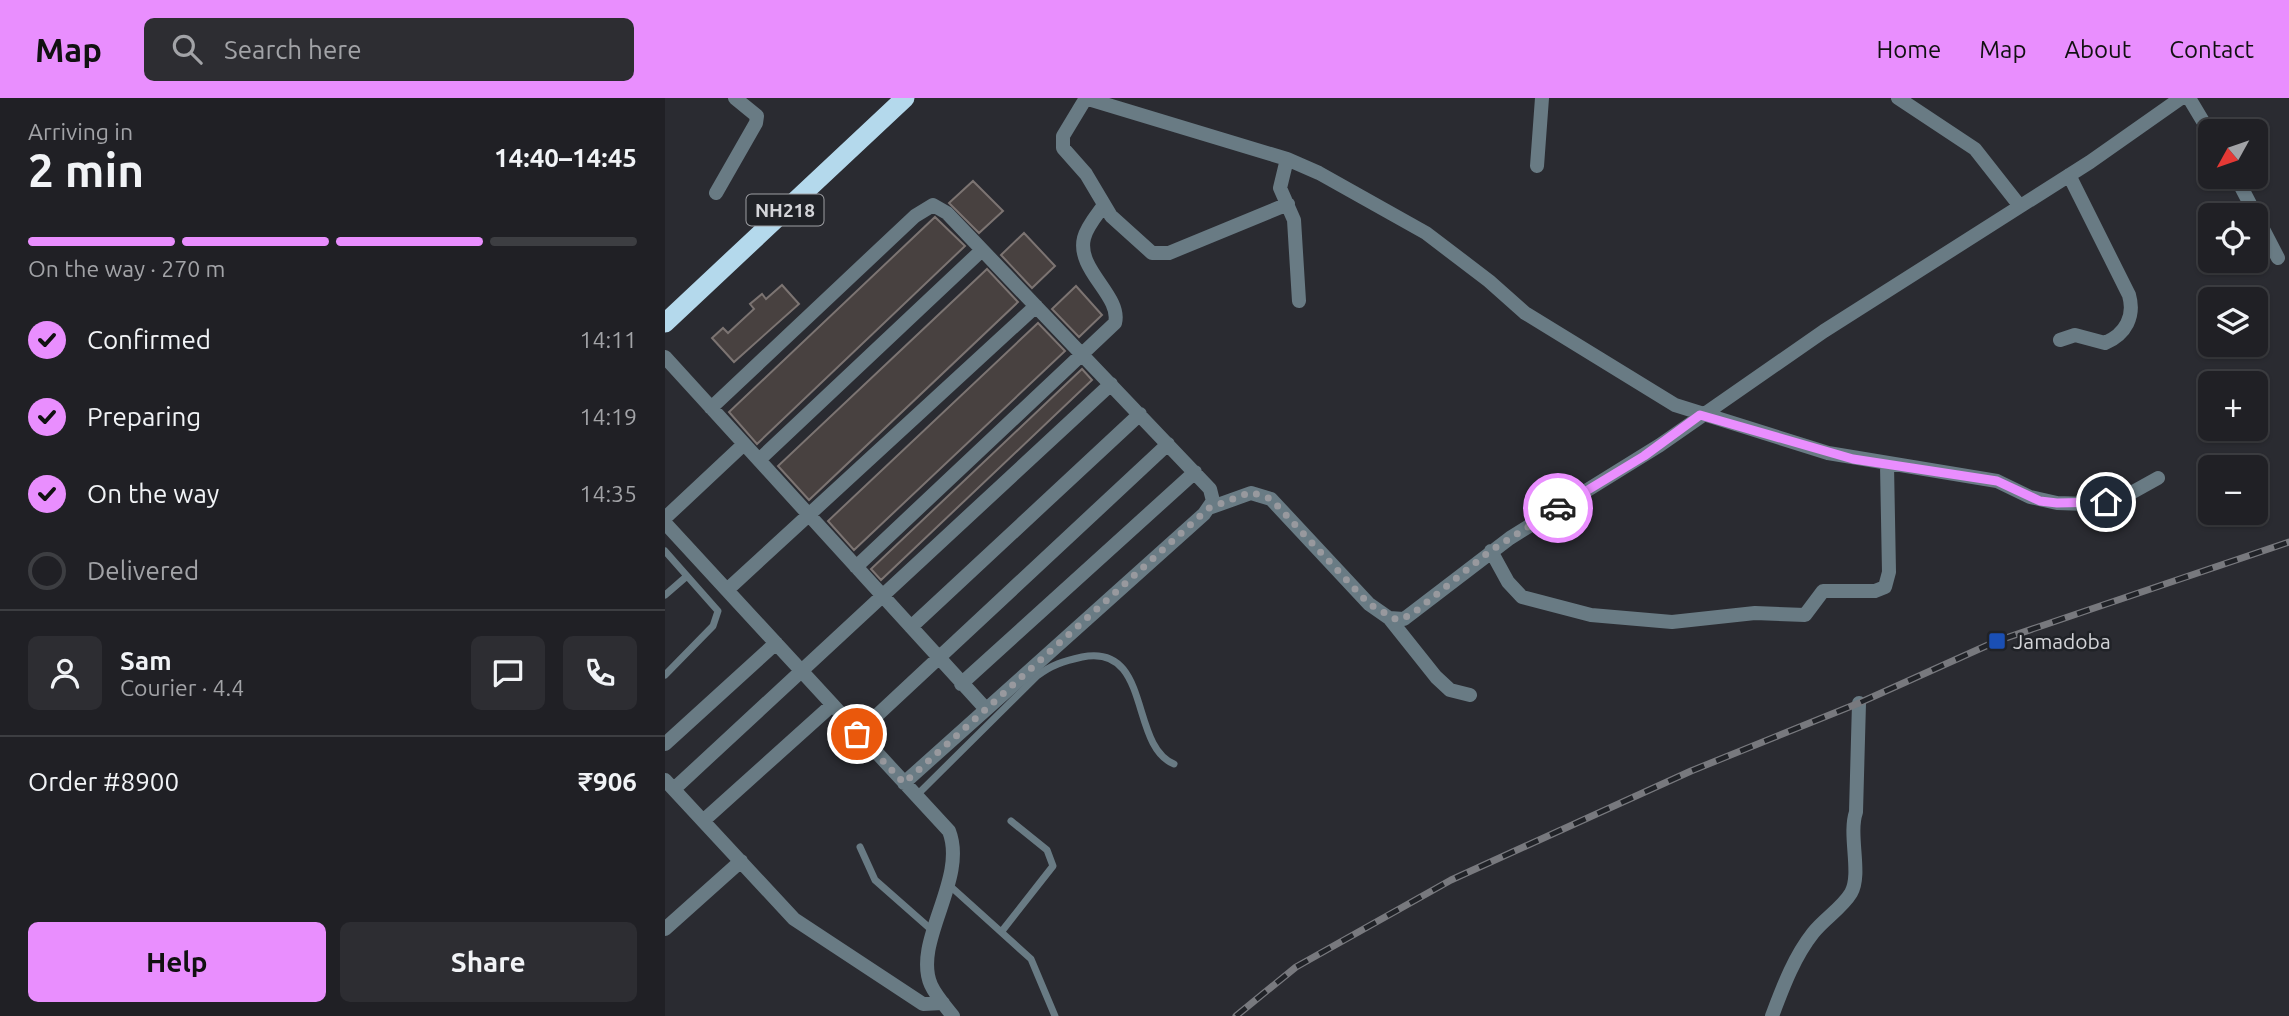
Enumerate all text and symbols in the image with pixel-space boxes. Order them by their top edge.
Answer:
search box [144,18,634,81]
icon: search [168,30,206,68]
text: Map [35,31,102,68]
text: Search here [224,35,362,64]
text: Home [1876,36,1941,63]
text: Map [1979,36,2026,63]
text: About [2064,36,2131,63]
text: Contact [2169,36,2254,63]
text: Arriving in [28,119,133,144]
north arrow [2198,119,2268,189]
map controls [2198,119,2268,525]
text: 14:40–14:45 [494,143,637,172]
text: 2 min [28,144,144,196]
road number: NH218 [747,194,823,226]
button: locate [2198,203,2268,273]
text: On the way · 270 m [28,256,225,281]
button: layers [2198,287,2268,357]
icon: check [28,321,66,359]
text: Confirmed [87,325,211,354]
text: 14:11 [579,327,637,352]
button: + [2198,371,2268,441]
icon: check [28,398,66,436]
text: Preparing [87,402,201,431]
text: 14:19 [579,404,637,429]
button: − [2198,455,2268,525]
pin [2076,472,2136,532]
courier [1523,473,1593,543]
icon: check [28,475,66,513]
text: On the way [87,479,219,508]
text: 14:35 [579,481,637,506]
icon: home [2087,483,2125,521]
icon: car [1539,489,1577,527]
text: Delivered [87,556,199,585]
place label: Jamadoba [2013,629,2111,653]
marker: Jamadoba [1987,631,2007,651]
button: person [28,636,102,710]
button: chat [471,636,545,710]
button: phone [563,636,637,710]
text: Sam [120,646,172,675]
text: Courier · 4.4 [120,675,244,700]
pin [827,704,887,764]
icon: bag [838,715,876,753]
text: Order #8900 [28,767,179,796]
text: ₹906 [578,767,637,796]
button: Help [28,922,326,1002]
button: Share [340,922,637,1002]

